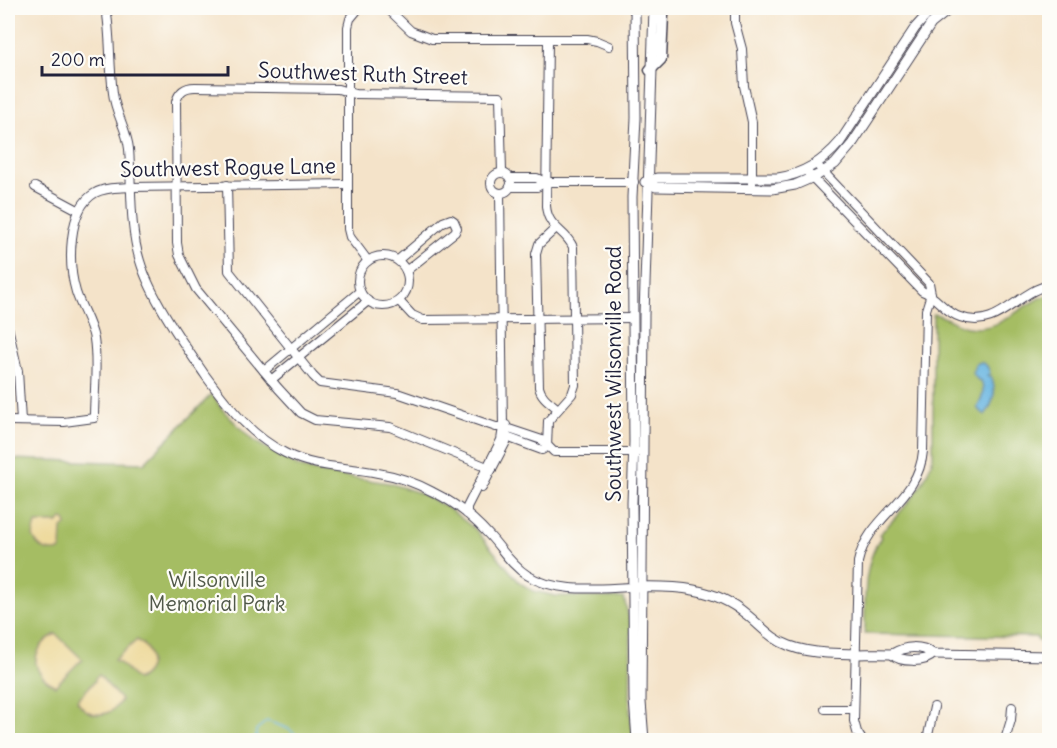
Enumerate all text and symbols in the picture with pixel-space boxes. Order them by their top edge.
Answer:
scale bar [42,39,228,77]
text: 200 m [51,48,105,71]
street label: Southwest Ruth Street [258,56,468,91]
street label: Southwest Rogue Lane [120,152,336,183]
street label: Southwest Wilsonville Road [600,246,627,502]
park label: Wilsonville Memorial Park [149,566,285,617]

